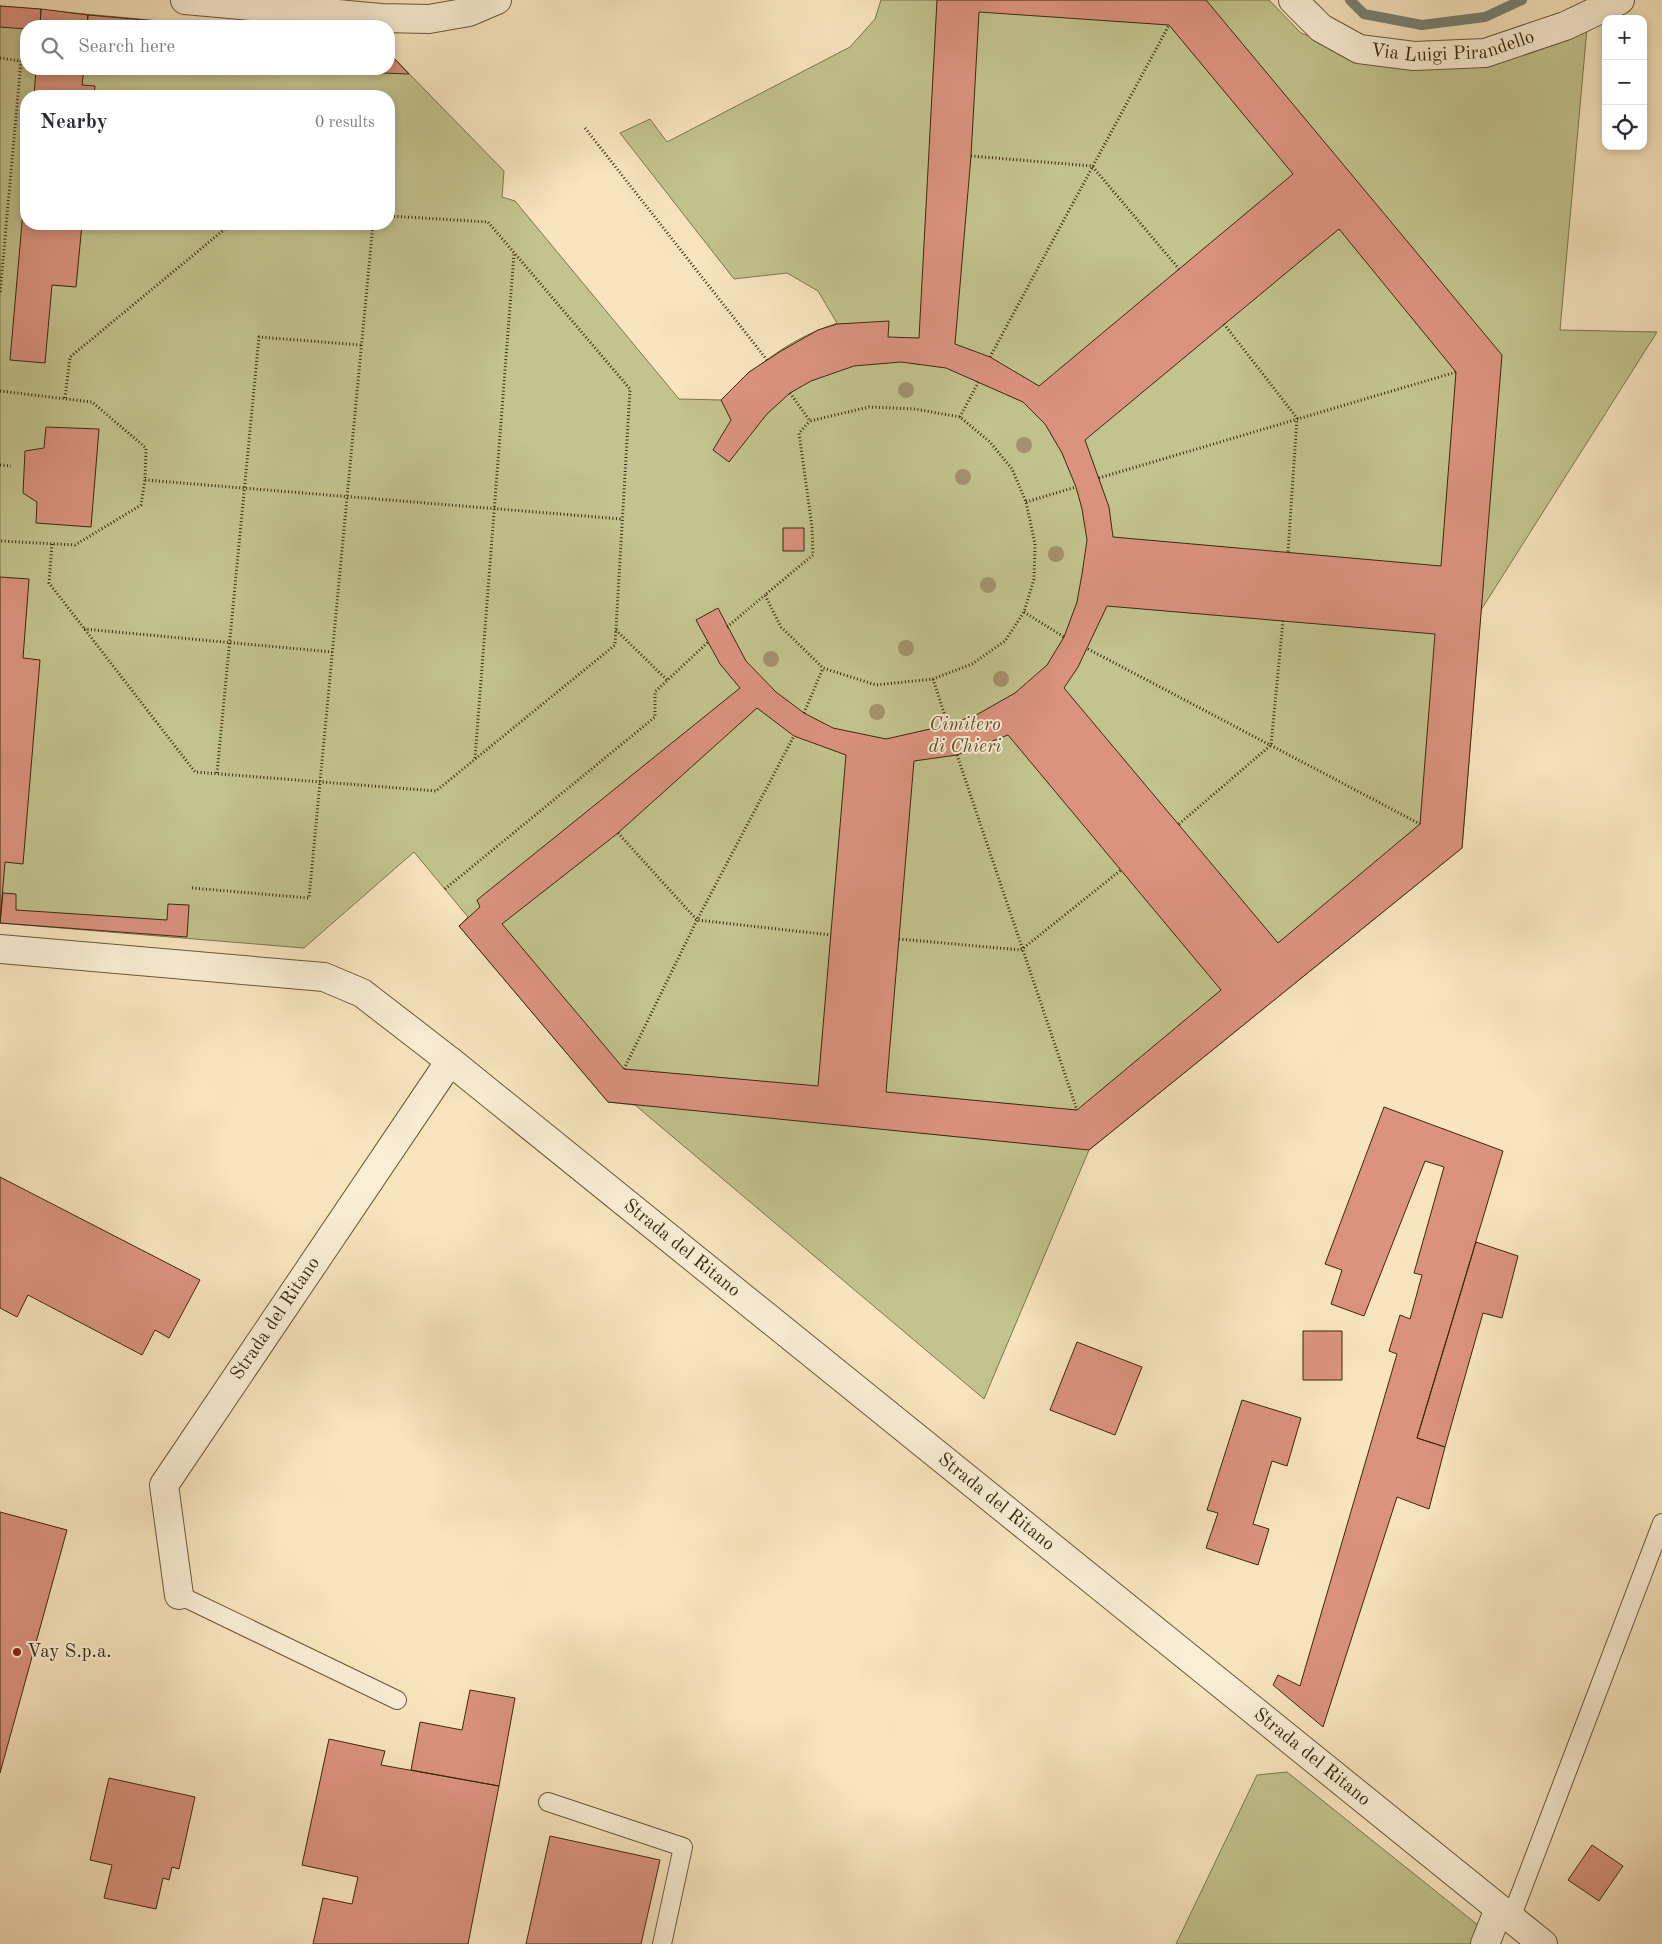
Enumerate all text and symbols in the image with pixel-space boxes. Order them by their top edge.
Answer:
map controls [1602,15,1647,150]
button: + [1602,15,1647,60]
search box [20,20,395,75]
street label: Via Luigi Pirandello [1370,27,1537,66]
icon: search [38,34,66,62]
text: Search here [78,38,175,57]
button: − [1602,60,1647,105]
button: locate [1602,105,1647,150]
text: Nearby [40,112,108,133]
text: 0 results [315,115,375,131]
park label: Cimitero di Chieri [929,716,1002,757]
street label: Strada del Ritano [620,1196,744,1301]
street label: Strada del Ritano [228,1254,324,1384]
street label: Strada del Ritano [934,1450,1058,1555]
place label: Vay S.p.a. [27,1643,112,1662]
marker: Vay S.p.a. [11,1646,23,1658]
street label: Strada del Ritano [1250,1705,1374,1810]

